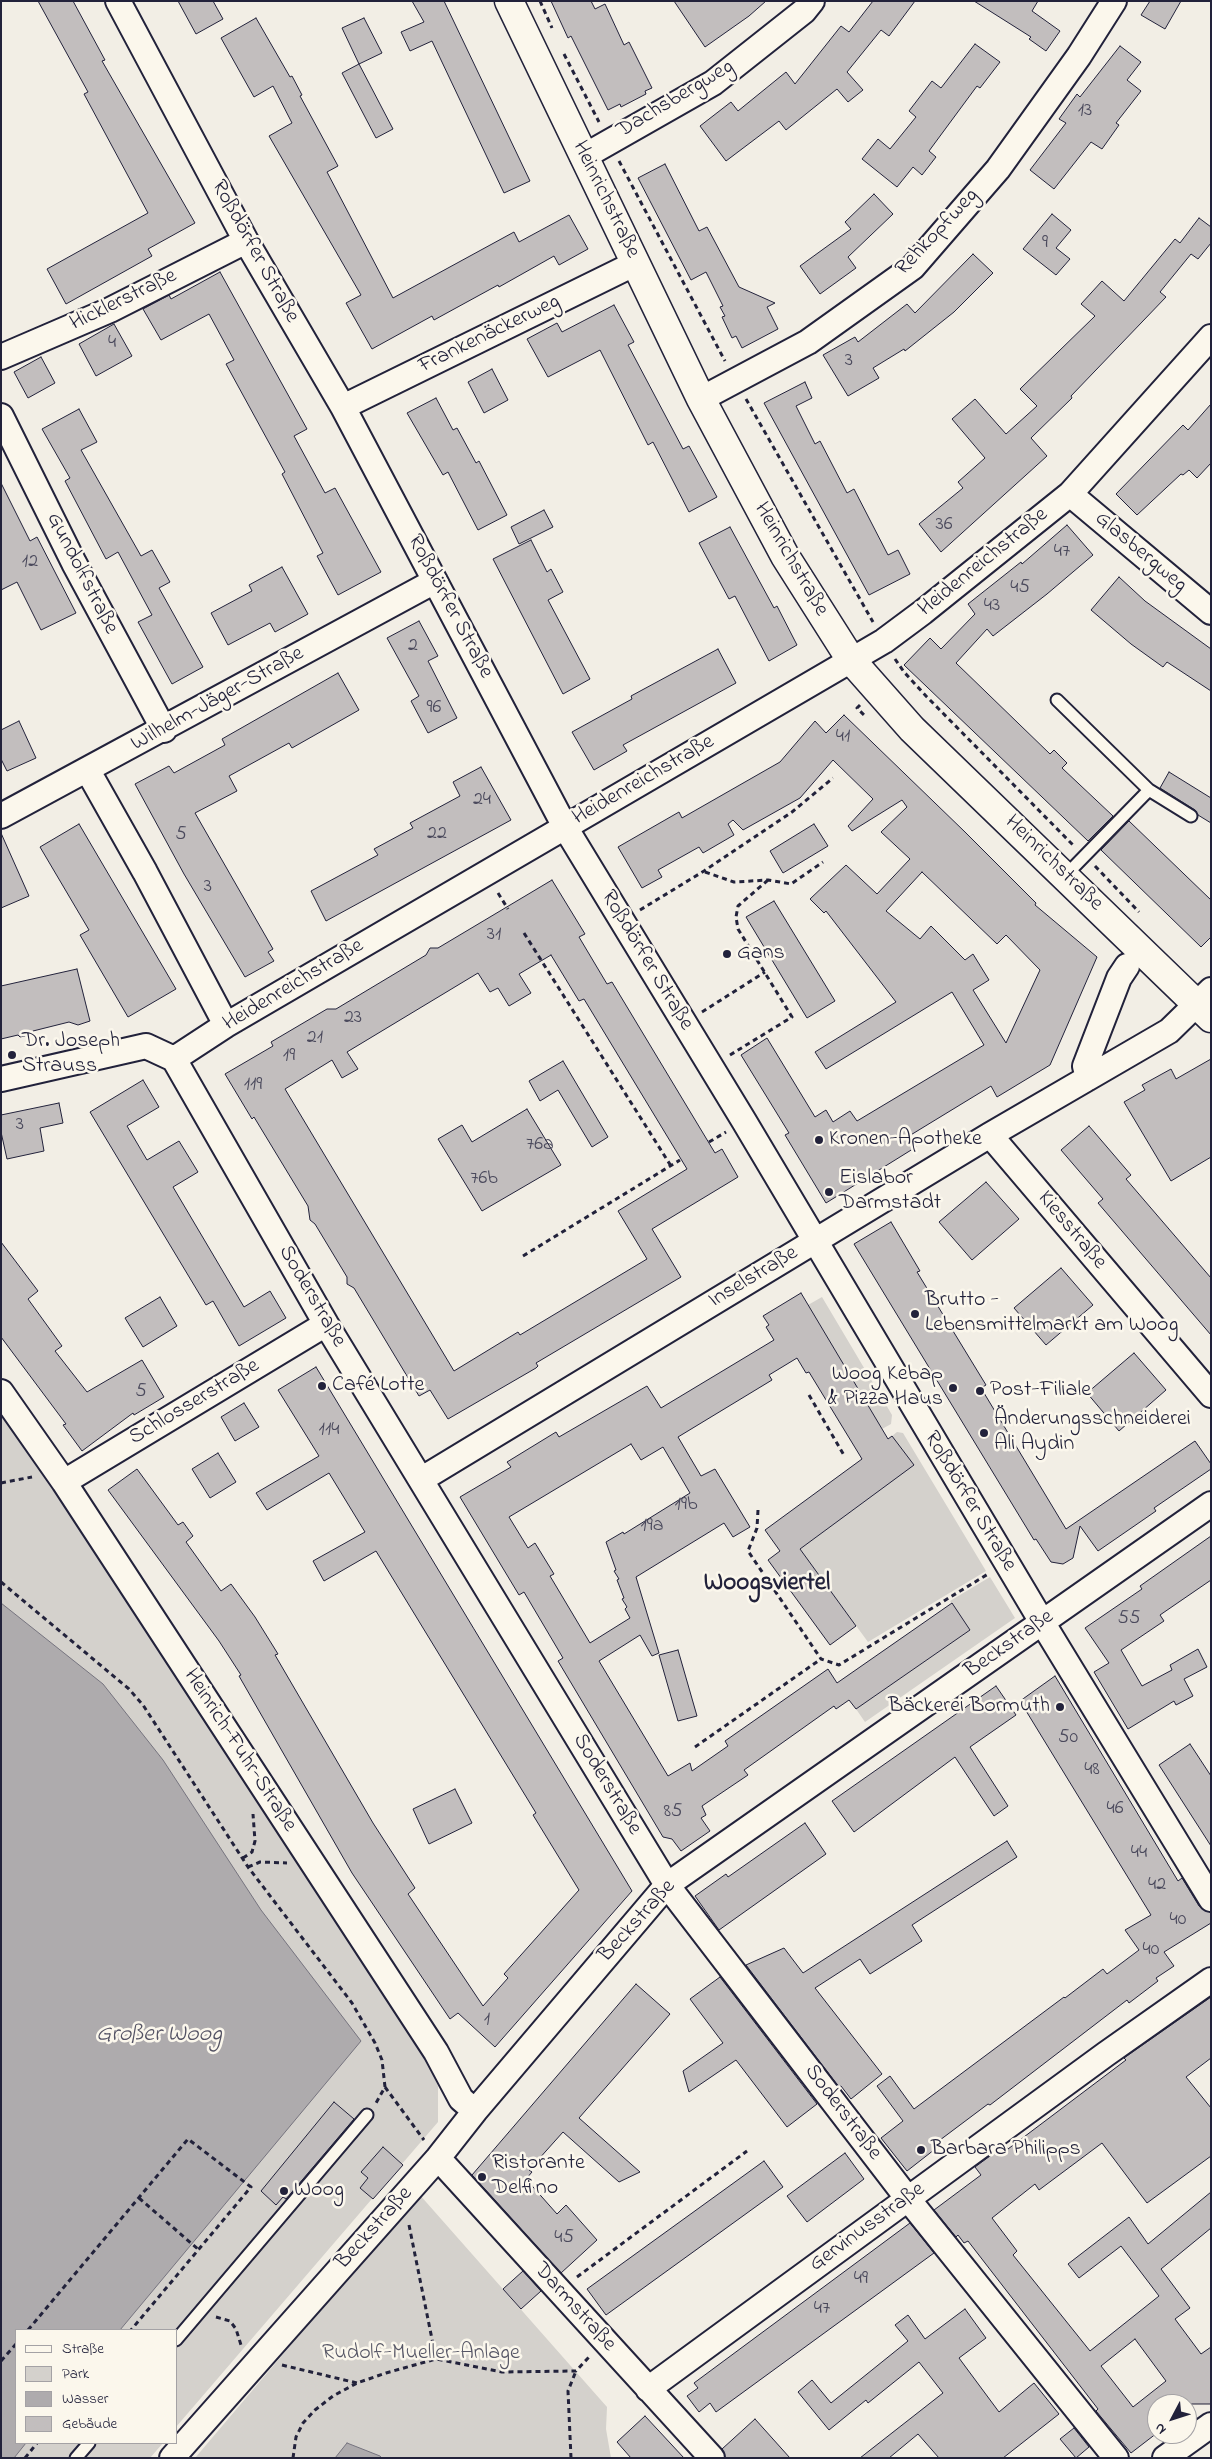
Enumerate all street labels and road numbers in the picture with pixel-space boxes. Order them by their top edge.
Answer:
street label: Dachsbergweg [613,55,739,145]
street label: Heinrichstraße [565,137,645,263]
street label: Roßdörfer Straße [204,176,304,328]
street label: Rehkopfweg [891,184,985,282]
street label: Hicklerstraße [66,264,182,338]
street label: Frankenäckerweg [415,289,565,381]
street label: Heinrichstraße [747,498,833,622]
street label: Heidenreichstraße [914,503,1054,623]
street label: Glasbergweg [1088,507,1192,599]
street label: Gundolfstraße [39,509,123,639]
street label: Roßdörfer Straße [400,531,498,683]
street label: Wilhelm-Jäger-Straße [127,642,309,758]
street label: Heidenreichstraße [568,730,720,832]
street label: Heinrichstraße [998,810,1108,918]
street label: Roßdörfer Straße [594,886,698,1036]
street label: Heidenreichstraße [219,934,369,1038]
street label: Kiesstraße [1031,1186,1111,1276]
street label: Soderstraße [271,1241,351,1353]
street label: Inselstraße [705,1241,803,1315]
street label: Schlosserstraße [125,1354,265,1452]
street label: Roßdörfer Straße [917,1427,1021,1577]
street label: Beckstraße [960,1605,1060,1685]
street label: Heinrich-Fuhr-Straße [176,1665,302,1837]
street label: Soderstraße [566,1730,646,1840]
street label: Beckstraße [594,1875,682,1969]
street label: Soderstraße [797,2060,887,2166]
street label: Gervinusstraße [805,2177,931,2279]
street label: Beckstraße [331,2182,419,2276]
street label: Darmstraße [527,2258,621,2358]

